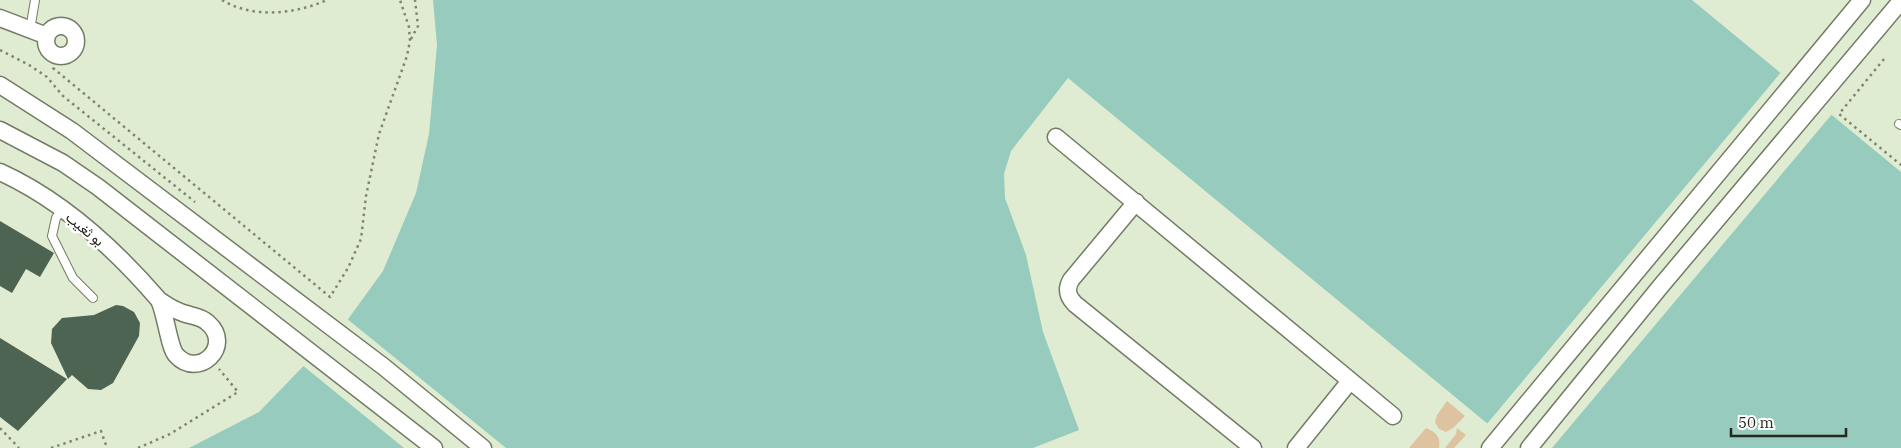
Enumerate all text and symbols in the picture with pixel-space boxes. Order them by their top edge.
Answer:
street label: بو ثغيب [62,208,108,250]
scale bar [1731,406,1846,438]
text: 50 m [1738,413,1774,432]

